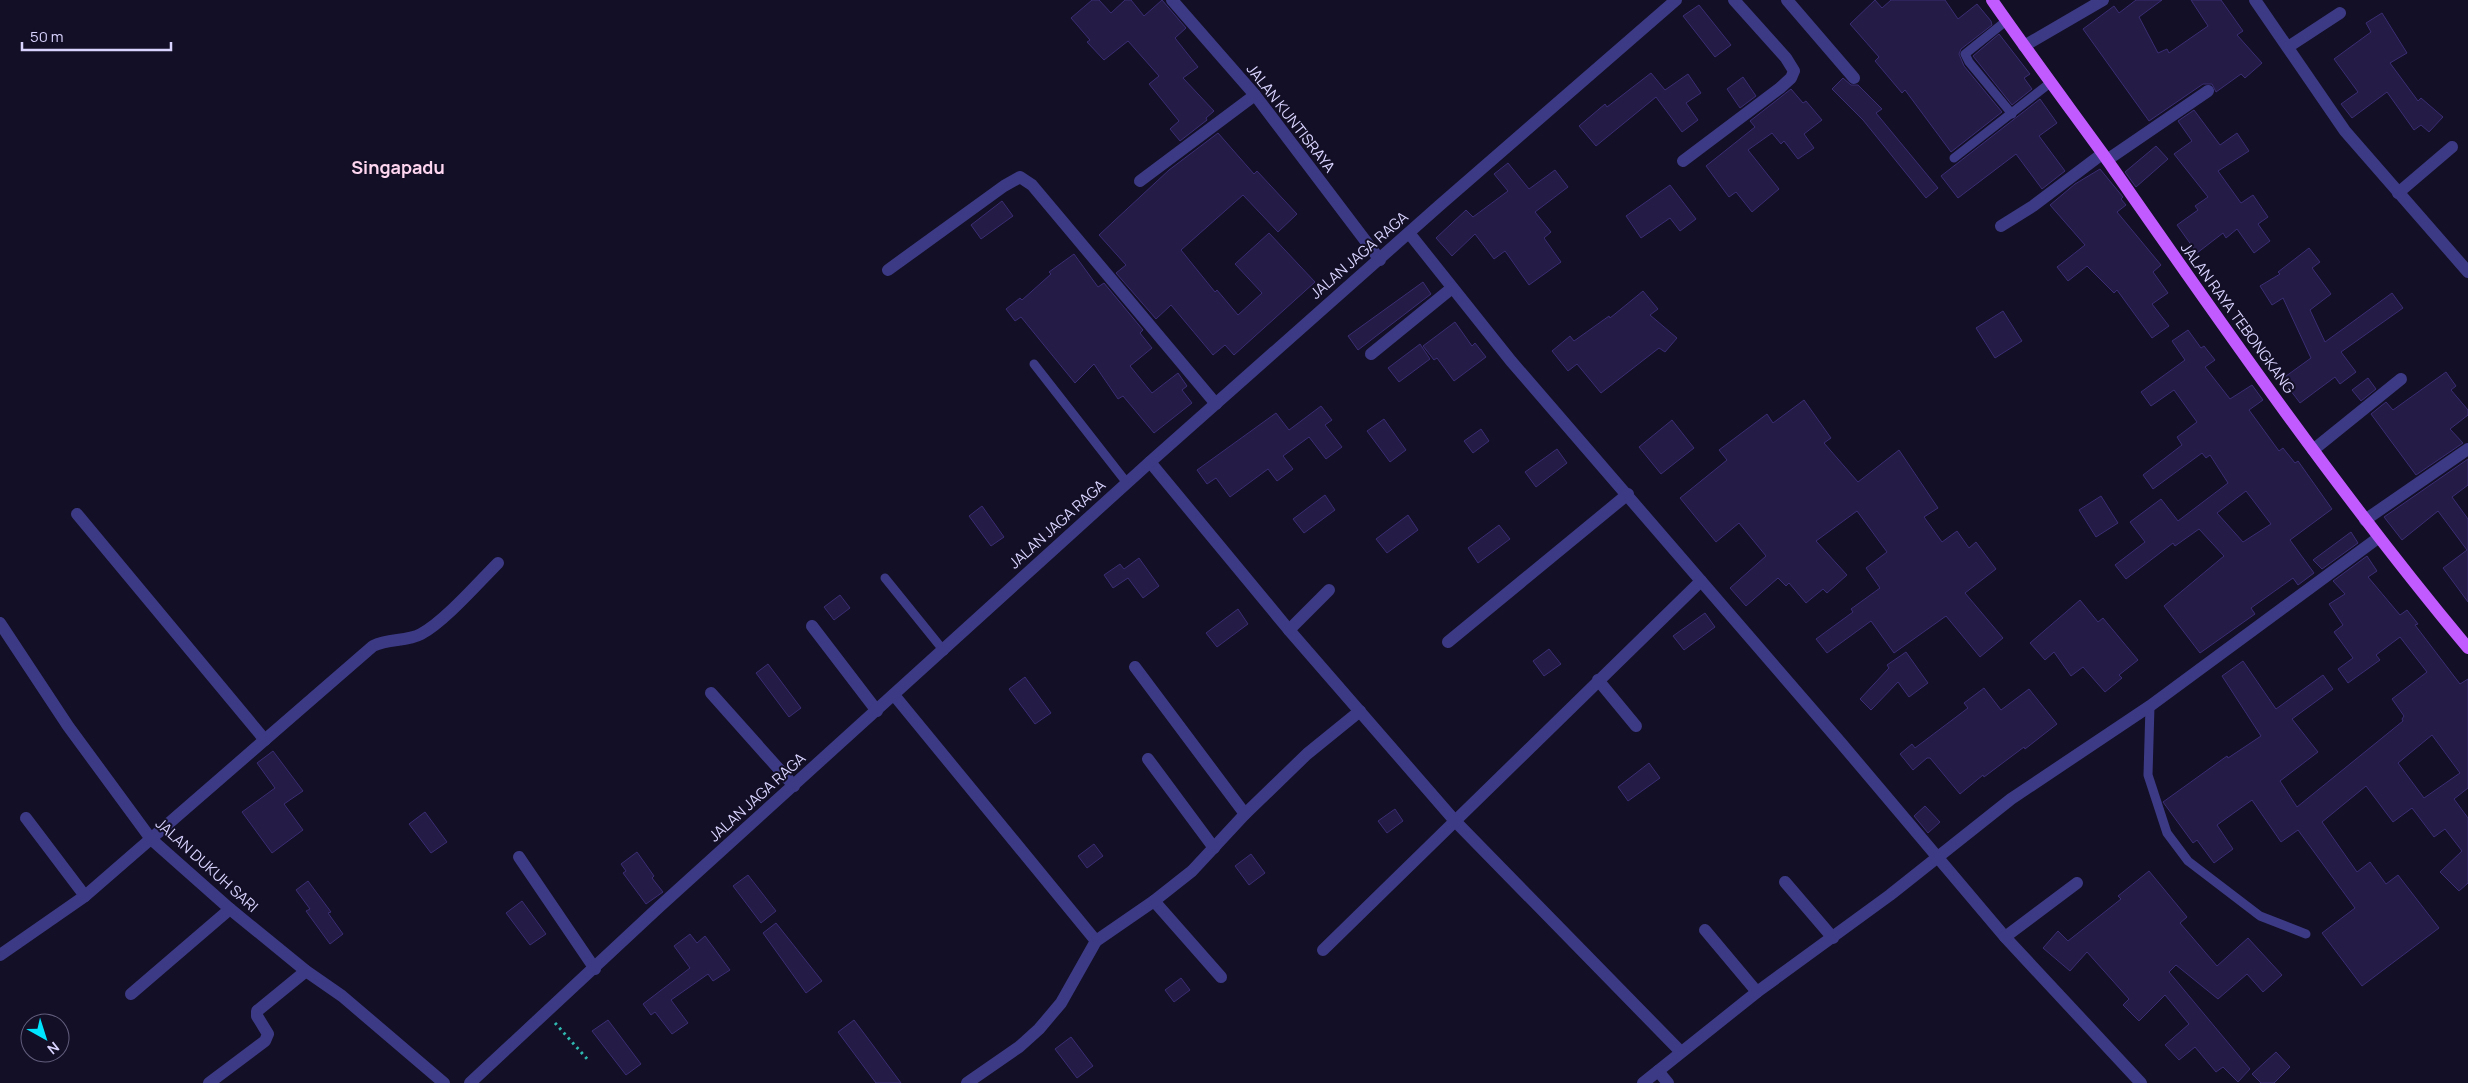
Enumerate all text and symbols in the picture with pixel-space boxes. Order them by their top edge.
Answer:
scale bar [22,20,171,52]
text: 50 m [30,26,64,47]
street label: JALAN KUNTISRAYA [1242,59,1340,177]
district label: Singapadu [351,155,445,179]
street label: JALAN JAGA RAGA [1305,206,1413,303]
street label: JALAN RAYA TEBONGKANG [2176,238,2300,398]
street label: JALAN JAGA RAGA [1004,474,1110,573]
street label: JALAN JAGA RAGA [704,747,810,846]
street label: JALAN DUKUH SARI [151,813,263,917]
north arrow [20,1013,70,1063]
text: N [44,1038,63,1059]

